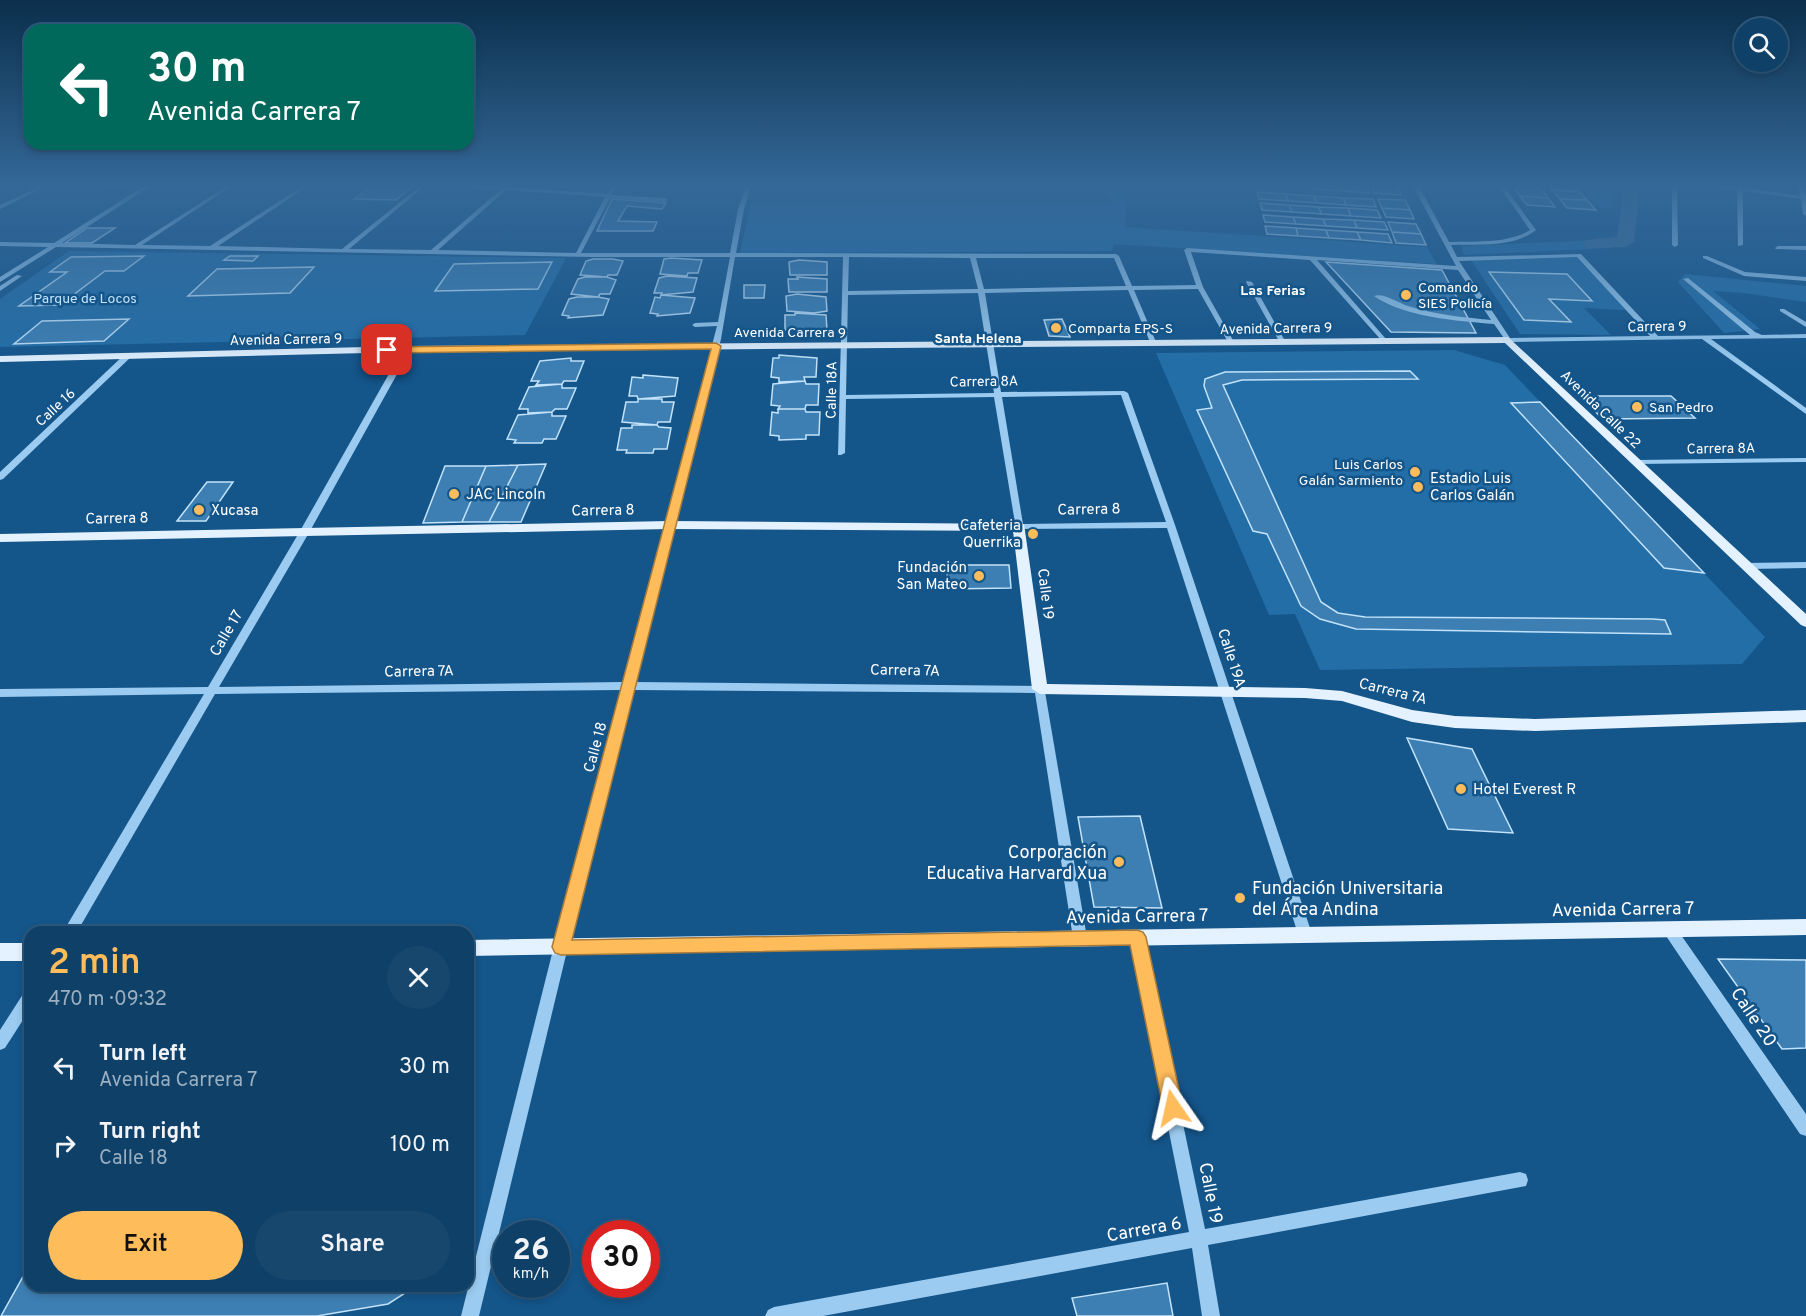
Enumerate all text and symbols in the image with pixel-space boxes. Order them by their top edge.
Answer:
map controls [1734,18,1788,72]
button: search [1734,18,1788,72]
text: 30 m [147,44,246,97]
icon: left [48,48,126,126]
text: Avenida Carrera 7 [147,96,361,130]
place label: Comando SIES Policía [1418,280,1492,313]
district label: Las Ferias [1240,283,1306,300]
marker: Comando SIES Policía [1399,288,1413,302]
park label: Parque de Locos [33,291,137,308]
street label: Carrera 9 [1627,318,1687,337]
street label: Avenida Carrera 9 [1220,320,1332,339]
marker: Comparta EPS-S [1049,321,1063,335]
place label: Comparta EPS-S [1068,321,1173,338]
pin [361,324,412,375]
street label: Avenida Carrera 9 [734,325,846,342]
street label: Avenida Carrera 9 [230,331,342,350]
district label: Santa Helena [934,331,1022,348]
icon: arrive [370,333,403,366]
street label: Calle 18A [823,361,842,419]
street label: Avenida Calle 22 [1556,367,1644,453]
street label: Carrera 8A [950,373,1018,392]
street label: Calle 16 [33,385,79,431]
marker: San Pedro [1630,400,1644,414]
place label: San Pedro [1649,400,1714,417]
street label: Carrera 8A [1687,440,1755,459]
place label: Luis Carlos Galán Sarmiento [1299,457,1403,490]
marker: Luis Carlos Galán Sarmiento [1408,465,1422,479]
place label: Estadio Luis Carlos Galán [1430,470,1515,506]
marker: Estadio Luis Carlos Galán [1411,480,1425,494]
place label: JAC Lincoln [466,486,546,505]
marker: JAC Lincoln [447,487,461,501]
street label: Carrera 8 [1057,500,1121,521]
street label: Carrera 8 [571,501,635,522]
place label: Xucasa [211,502,258,521]
marker: Xucasa [192,503,206,517]
street label: Carrera 8 [85,509,149,530]
place label: Cafeteria Querrika [960,517,1021,553]
marker: Cafeteria Querrika [1026,527,1040,541]
place label: Fundación San Mateo [896,559,967,595]
street label: Calle 19 [1032,567,1057,621]
marker: Fundación San Mateo [972,569,986,583]
street label: Calle 17 [206,607,248,660]
street label: Calle 19A [1212,626,1249,690]
street label: Carrera 7A [870,661,940,682]
street label: Carrera 7A [384,662,454,683]
street label: Carrera 7A [1356,675,1429,710]
street label: Calle 18 [581,720,612,775]
place label: Hotel Everest R [1473,781,1576,800]
marker: Hotel Everest R [1454,782,1468,796]
place label: Corporación Educativa Harvard Xua [926,842,1107,886]
marker: Corporación Educativa Harvard Xua [1112,855,1126,869]
place label: Fundación Universitaria del Área Andina [1252,878,1443,922]
marker: Fundación Universitaria del Área Andina [1233,891,1247,905]
street label: Avenida Carrera 7 [1552,898,1694,923]
street label: Avenida Carrera 7 [1066,905,1208,930]
text: 2 min [48,941,141,987]
button: close [387,946,450,1009]
street label: Calle 20 [1724,984,1781,1052]
text: 470 m · 09:32 [48,987,167,1013]
text: Turn left [99,1041,187,1068]
icon: left [48,1051,81,1084]
text: 30 m [399,1054,450,1081]
text: Avenida Carrera 7 [99,1068,257,1094]
position arrow [1141,1076,1205,1140]
text: Turn right [99,1119,201,1146]
icon: right [48,1129,81,1162]
text: 100 m [390,1132,450,1159]
text: Calle 18 [99,1146,168,1172]
street label: Calle 19 [1192,1161,1227,1226]
button: Exit [48,1211,243,1280]
button: Share [255,1211,450,1280]
street label: Carrera 6 [1105,1213,1184,1248]
speed limit sign: 30 [582,1220,660,1298]
text: 26 [513,1233,549,1270]
text: km/h [513,1265,549,1284]

